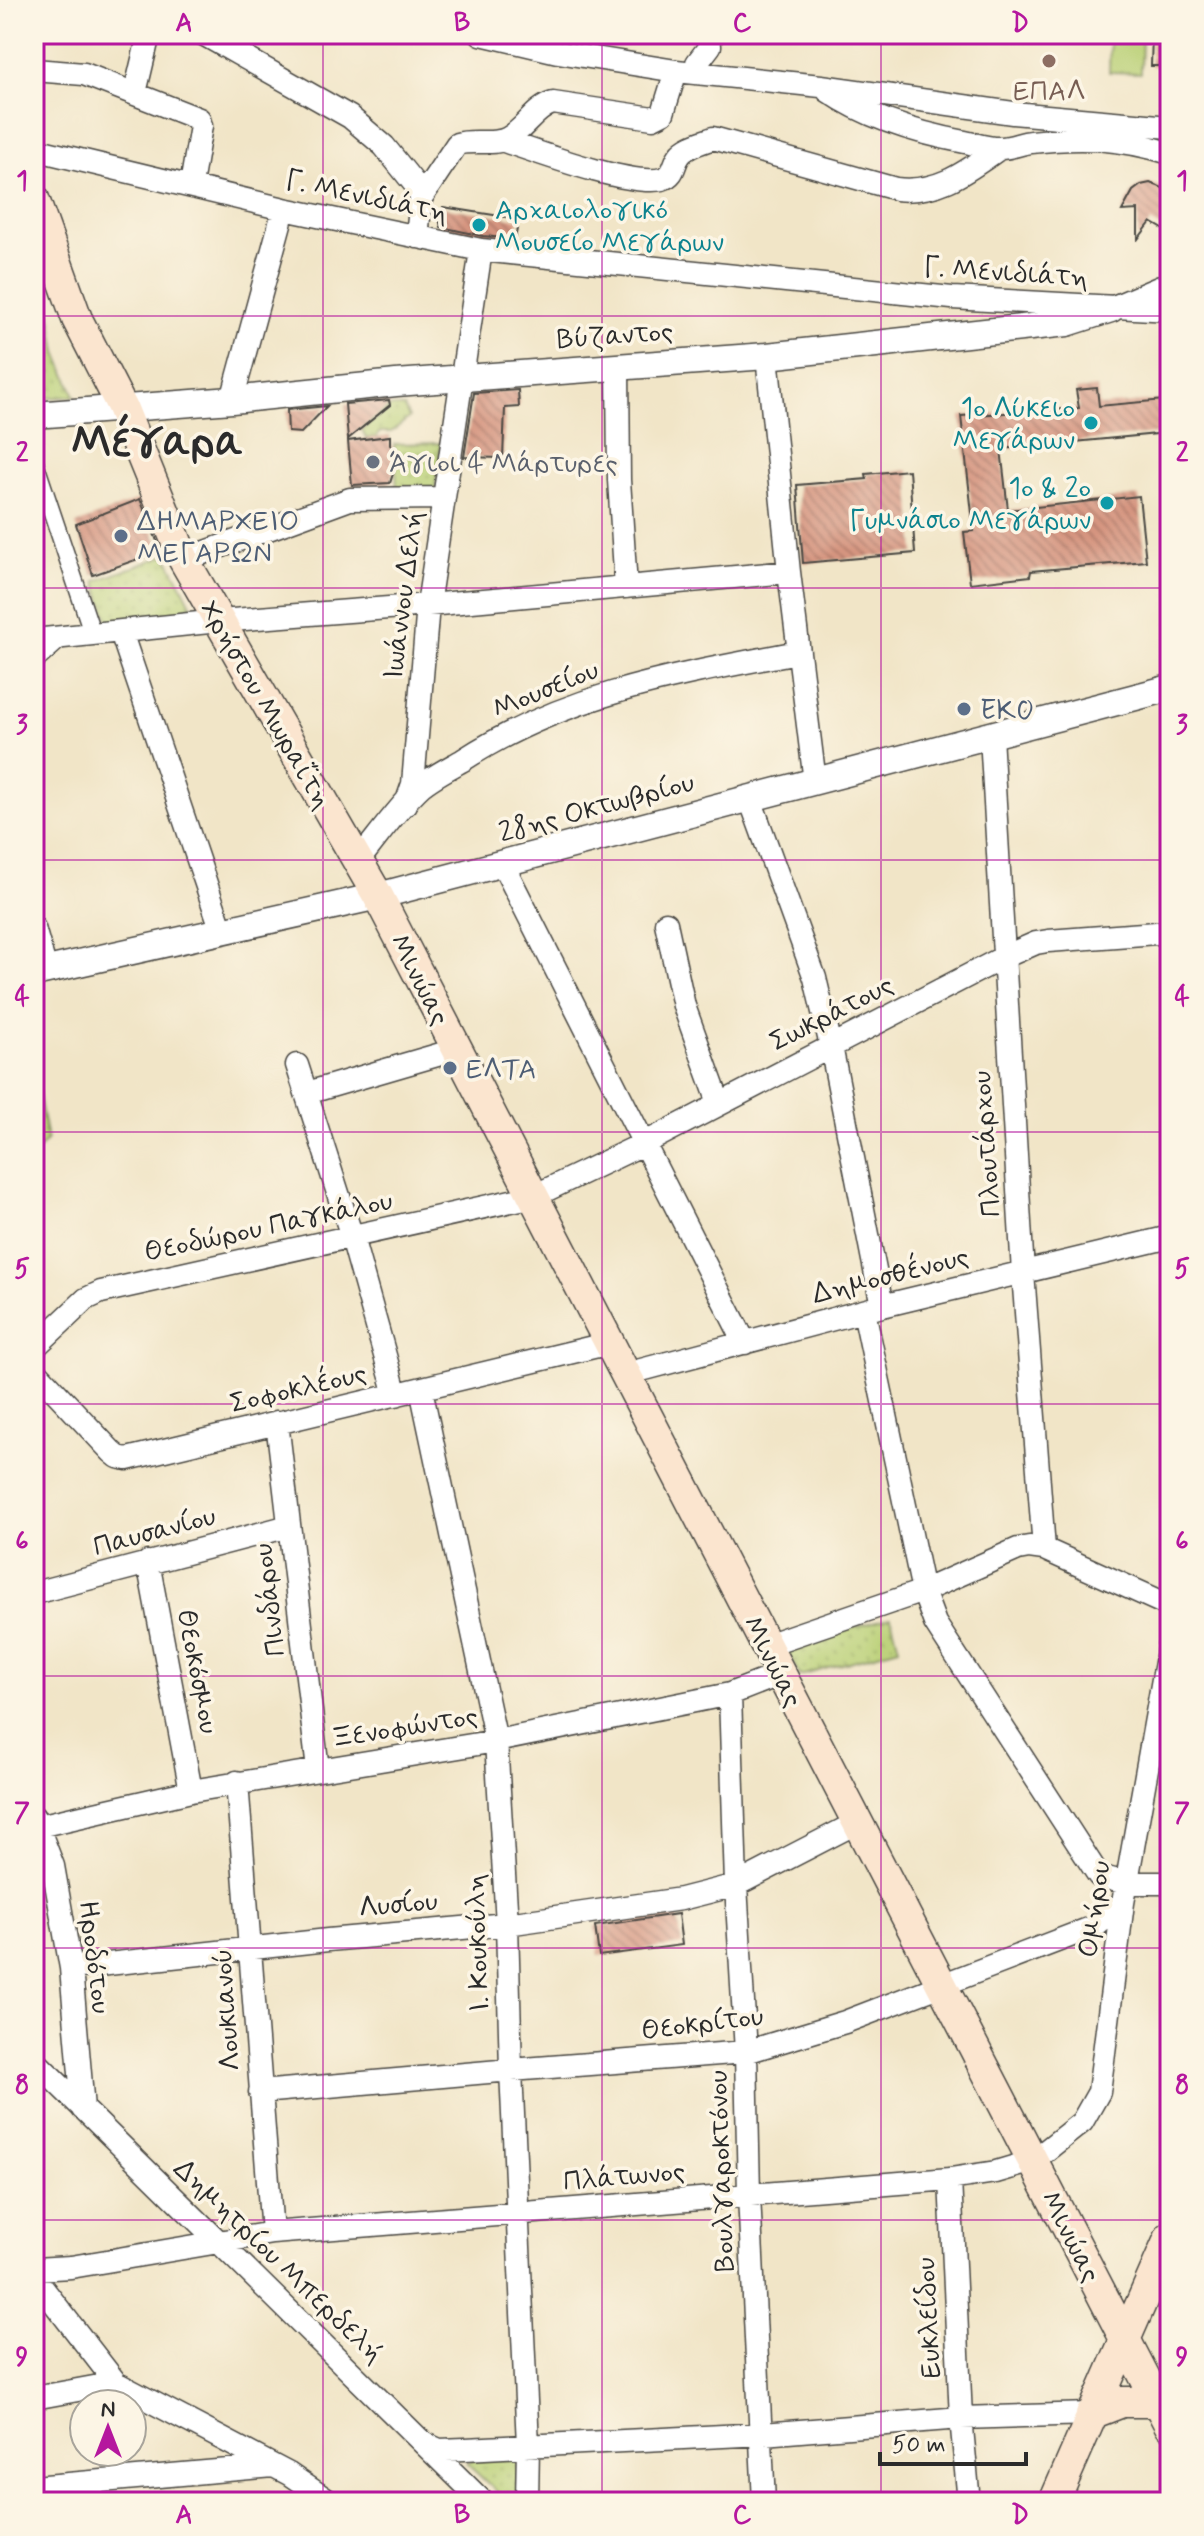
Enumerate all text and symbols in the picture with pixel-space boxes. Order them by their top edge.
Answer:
text: A [175,7,193,41]
text: B [454,7,470,41]
text: C [733,7,752,41]
text: D [1011,7,1029,41]
marker: ΕΠΑΛ [1040,52,1058,70]
place label: ΕΠΑΛ [1013,74,1085,111]
street label: Γ. Μενιδιάτη [282,162,451,233]
text: 1 [16,165,28,199]
text: 1 [1176,165,1188,199]
place label: Αρχαιολογικό Μουσείο Μεγάρων [495,193,724,262]
marker: Αρχαιολογικό Μουσείο Μεγάρων [470,216,488,234]
street label: Γ. Μενιδιάτη [922,249,1090,298]
street label: Βύζαντος [556,314,675,359]
place label: 1ο Λύκειο Μεγάρων [952,391,1075,460]
district label: Μέγαρα [71,413,243,472]
marker: 1ο Λύκειο Μεγάρων [1082,414,1100,432]
text: 2 [16,437,29,471]
text: 2 [1176,437,1189,471]
place label: Άγιοι 4 Μάρτυρες [389,446,618,483]
marker: Άγιοι 4 Μάρτυρες [364,453,382,471]
place label: 1ο & 2ο Γυμνάσιο Μεγάρων [849,471,1091,540]
marker: 1ο & 2ο Γυμνάσιο Μεγάρων [1098,494,1116,512]
place label: ΔΗΜΑΡΧΕΙΟ ΜΕΓΑΡΩΝ [137,504,299,573]
street label: Ιωάννου Δελή [376,509,433,682]
marker: ΔΗΜΑΡΧΕΙΟ ΜΕΓΑΡΩΝ [112,527,130,545]
street label: Χρήστου Μωραΐτη [190,594,340,816]
street label: Μουσείου [487,652,605,728]
place label: EKO [980,693,1034,730]
marker: EKO [955,700,973,718]
text: 3 [16,709,28,743]
text: 3 [1176,709,1188,743]
street label: 28ης Οκτωβρίου [495,765,698,852]
street label: Μινώας [380,928,458,1032]
street label: Σωκράτους [764,967,900,1061]
text: 4 [14,981,30,1015]
text: 4 [1174,981,1190,1015]
place label: ΕΛΤΑ [466,1052,537,1089]
marker: ΕΛΤΑ [441,1059,459,1077]
street label: Πλουτάρχου [964,1069,1011,1218]
street label: Θεοδώρου Παγκάλου [141,1183,396,1272]
street label: Δημοσθένους [809,1239,973,1314]
text: 5 [14,1253,30,1287]
text: 5 [1174,1253,1190,1287]
street label: Σοφοκλέους [227,1356,370,1423]
street label: Παυσανίου [89,1498,220,1567]
text: 6 [15,1525,29,1559]
text: 6 [1175,1525,1189,1559]
street label: Πινδάρου [245,1541,296,1658]
street label: Θεοκόσμου [166,1606,227,1737]
street label: Μινώας [733,1610,811,1714]
street label: Ξενοφώντος [328,1699,481,1758]
text: 7 [14,1797,30,1831]
text: 7 [1174,1797,1190,1831]
street label: Ομήρου [1070,1858,1121,1960]
street label: Ι. Κουκούλη [458,1873,499,2013]
street label: Λυσίου [357,1884,439,1927]
street label: Ηροδότου [68,1899,119,2016]
street label: Λουκιανού [205,1947,250,2072]
street label: Θεοκρίτου [639,1999,766,2050]
text: 8 [15,2069,29,2103]
street label: Βουλγαροκτόνου [700,2069,745,2272]
text: 8 [1175,2069,1189,2103]
street label: Δημητρίου Μπερδελή [165,2151,392,2372]
street label: Πλάτωνος [562,2154,687,2201]
street label: Μινώας [1031,2185,1109,2289]
street label: Ευκλείδου [908,2256,951,2379]
text: 9 [16,2341,29,2375]
text: 9 [1176,2341,1189,2375]
north arrow [68,2388,148,2468]
text: N [101,2396,115,2424]
scale bar [880,2416,1026,2466]
text: 50 m [892,2430,946,2461]
text: A [175,2499,193,2533]
text: B [454,2499,470,2533]
text: C [733,2499,752,2533]
text: D [1011,2499,1029,2533]

